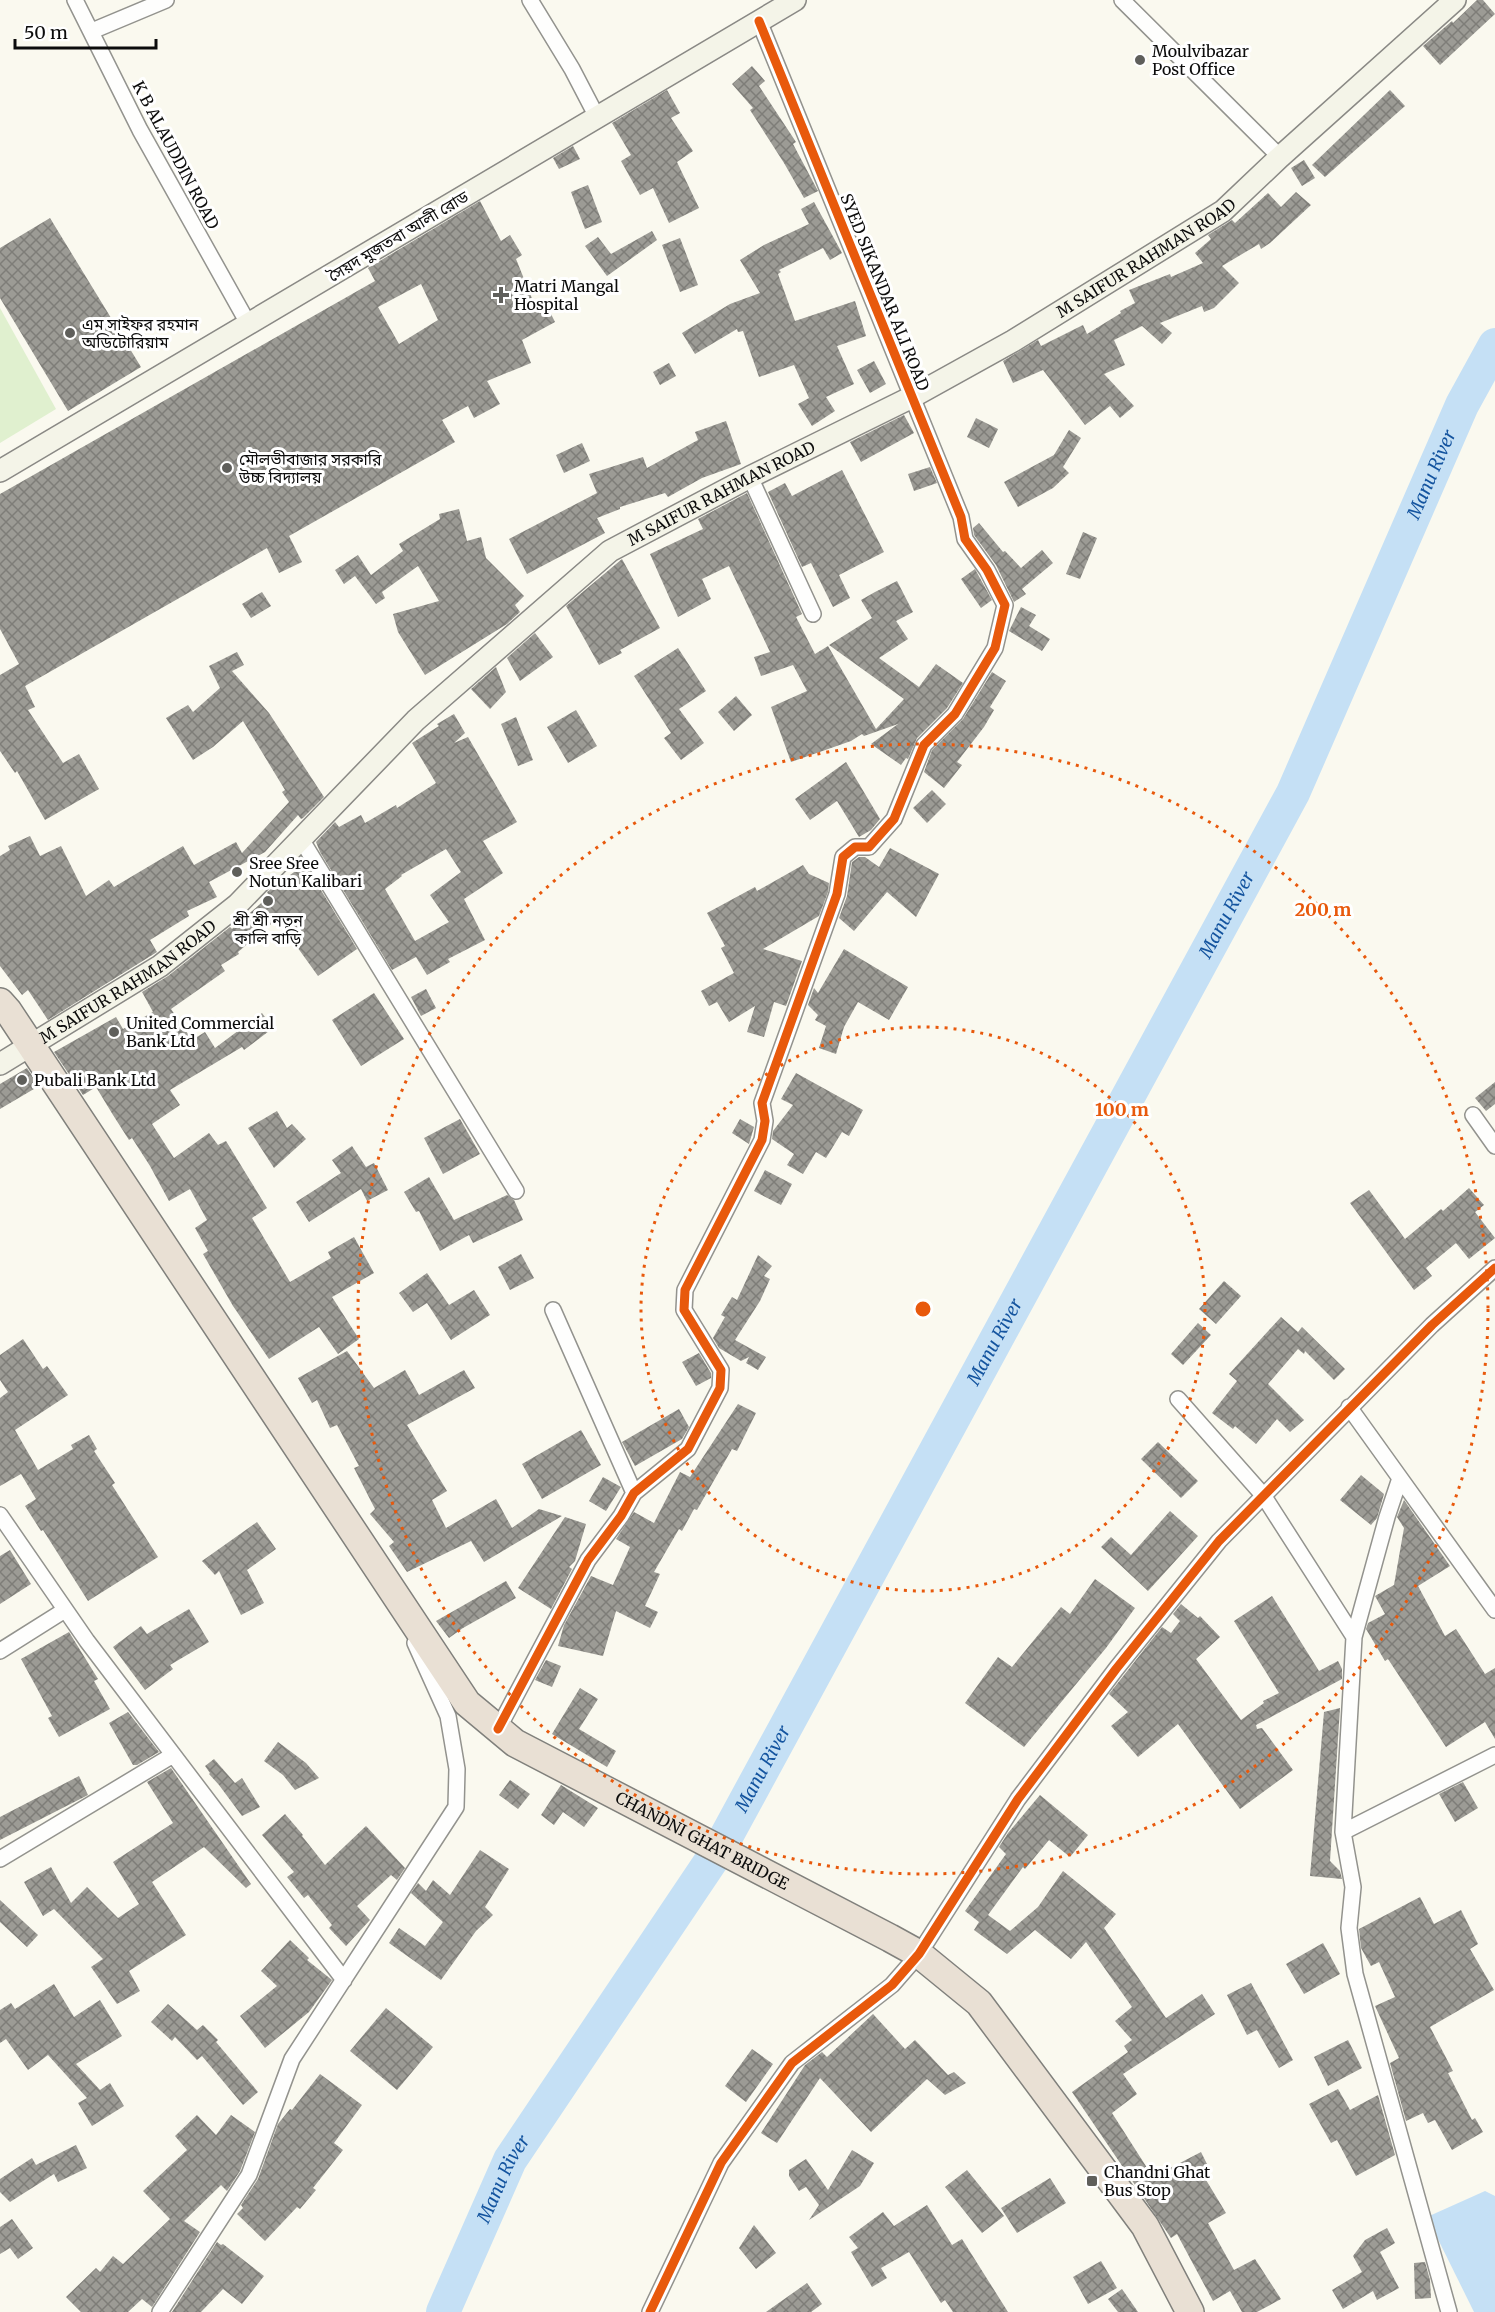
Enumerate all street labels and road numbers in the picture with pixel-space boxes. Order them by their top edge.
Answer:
street label: K B ALAUDDIN ROAD [129,78,223,232]
street label: সৈয়দ মুজতবা আলী রোড [323,186,472,286]
street label: SYED SIKANDAR ALI ROAD [836,190,934,394]
street label: M SAIFUR RAHMAN ROAD [1053,194,1240,322]
street label: M SAIFUR RAHMAN ROAD [624,436,818,550]
street label: M SAIFUR RAHMAN ROAD [36,916,220,1048]
street label: CHANDNI GHAT BRIDGE [612,1787,793,1894]

